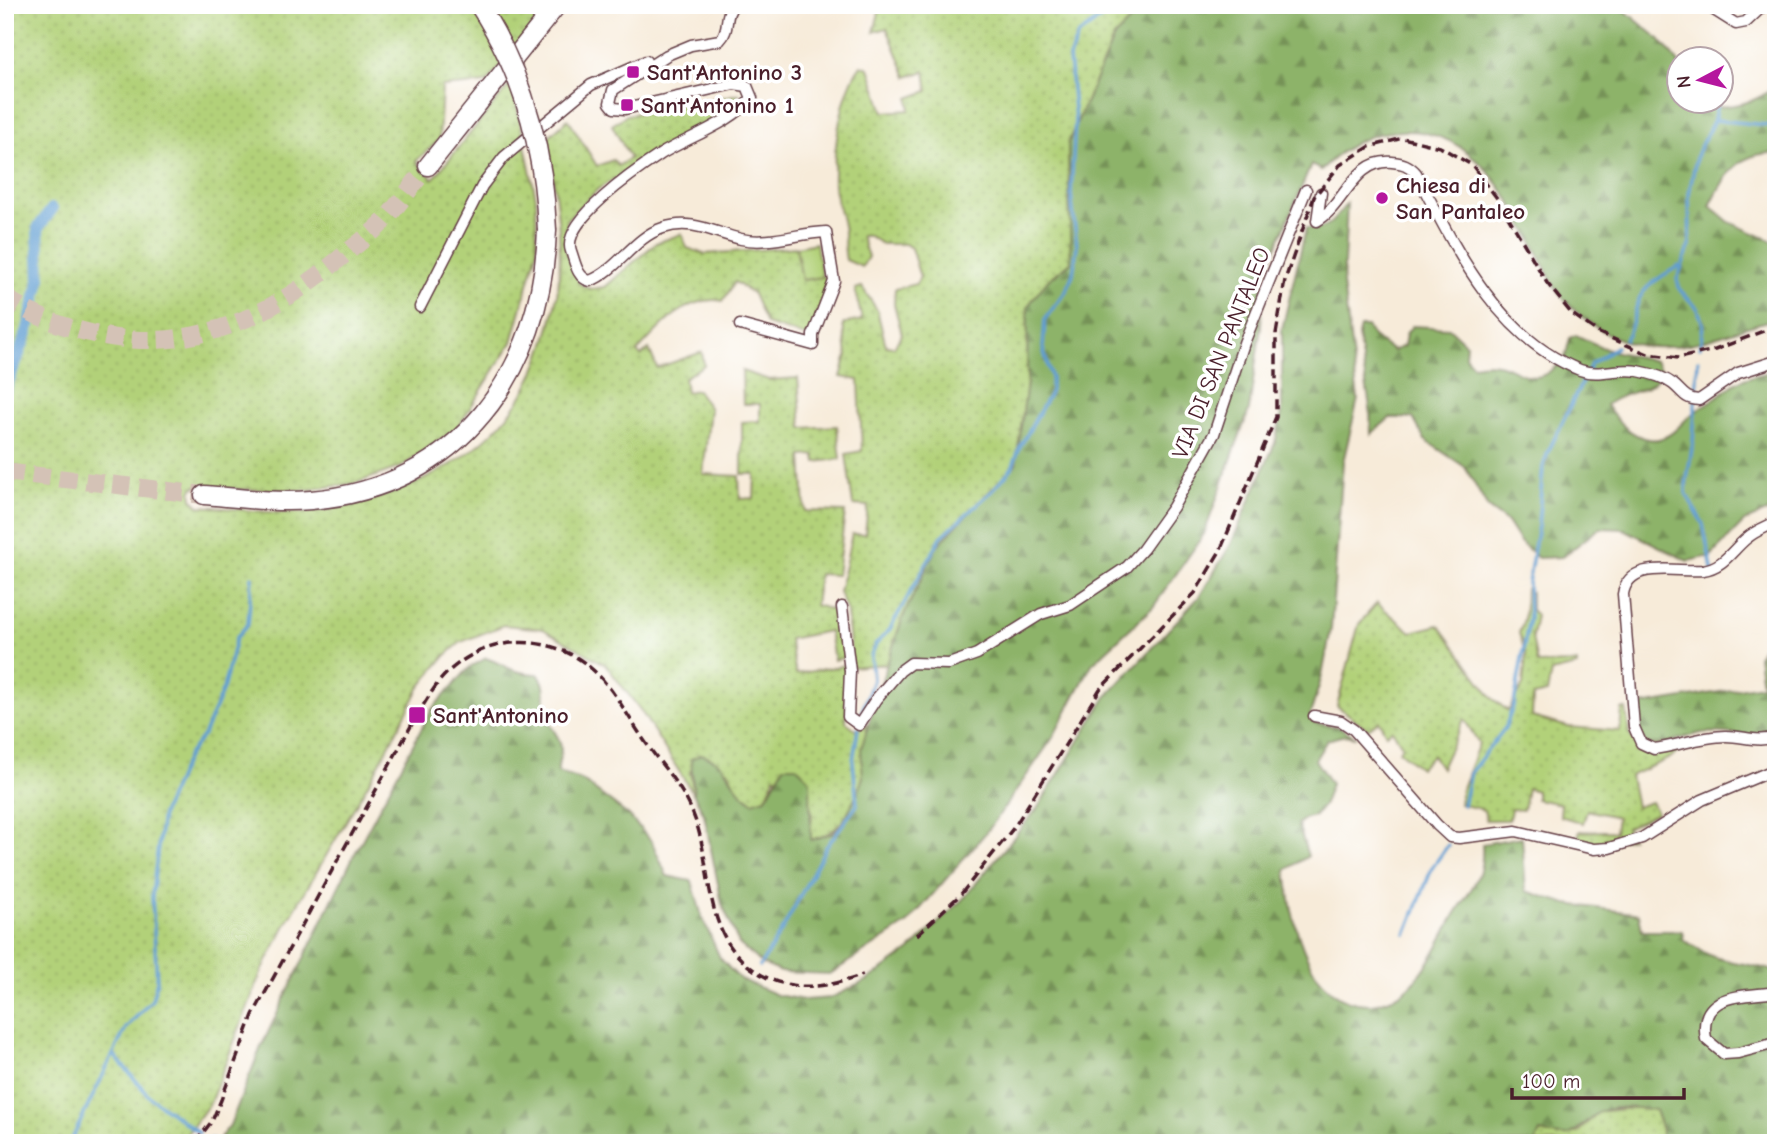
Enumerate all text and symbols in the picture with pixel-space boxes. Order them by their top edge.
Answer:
north arrow [1666,46,1736,116]
place label: Sant'Antonino 3 [647,59,802,86]
marker: Sant'Antonino 3 [625,64,641,80]
text: N [1672,74,1696,89]
place label: Sant'Antonino 1 [641,92,794,119]
marker: Sant'Antonino 1 [619,97,635,113]
place label: Chiesa di San Pantaleo [1396,172,1525,225]
marker: Chiesa di San Pantaleo [1374,190,1390,206]
street label: VIA DI SAN PANTALEO [1166,243,1276,463]
place label: Sant'Antonino [433,702,569,729]
marker: Sant'Antonino [407,705,427,725]
scale bar [1512,1057,1683,1101]
text: 100 m [1522,1069,1580,1093]

